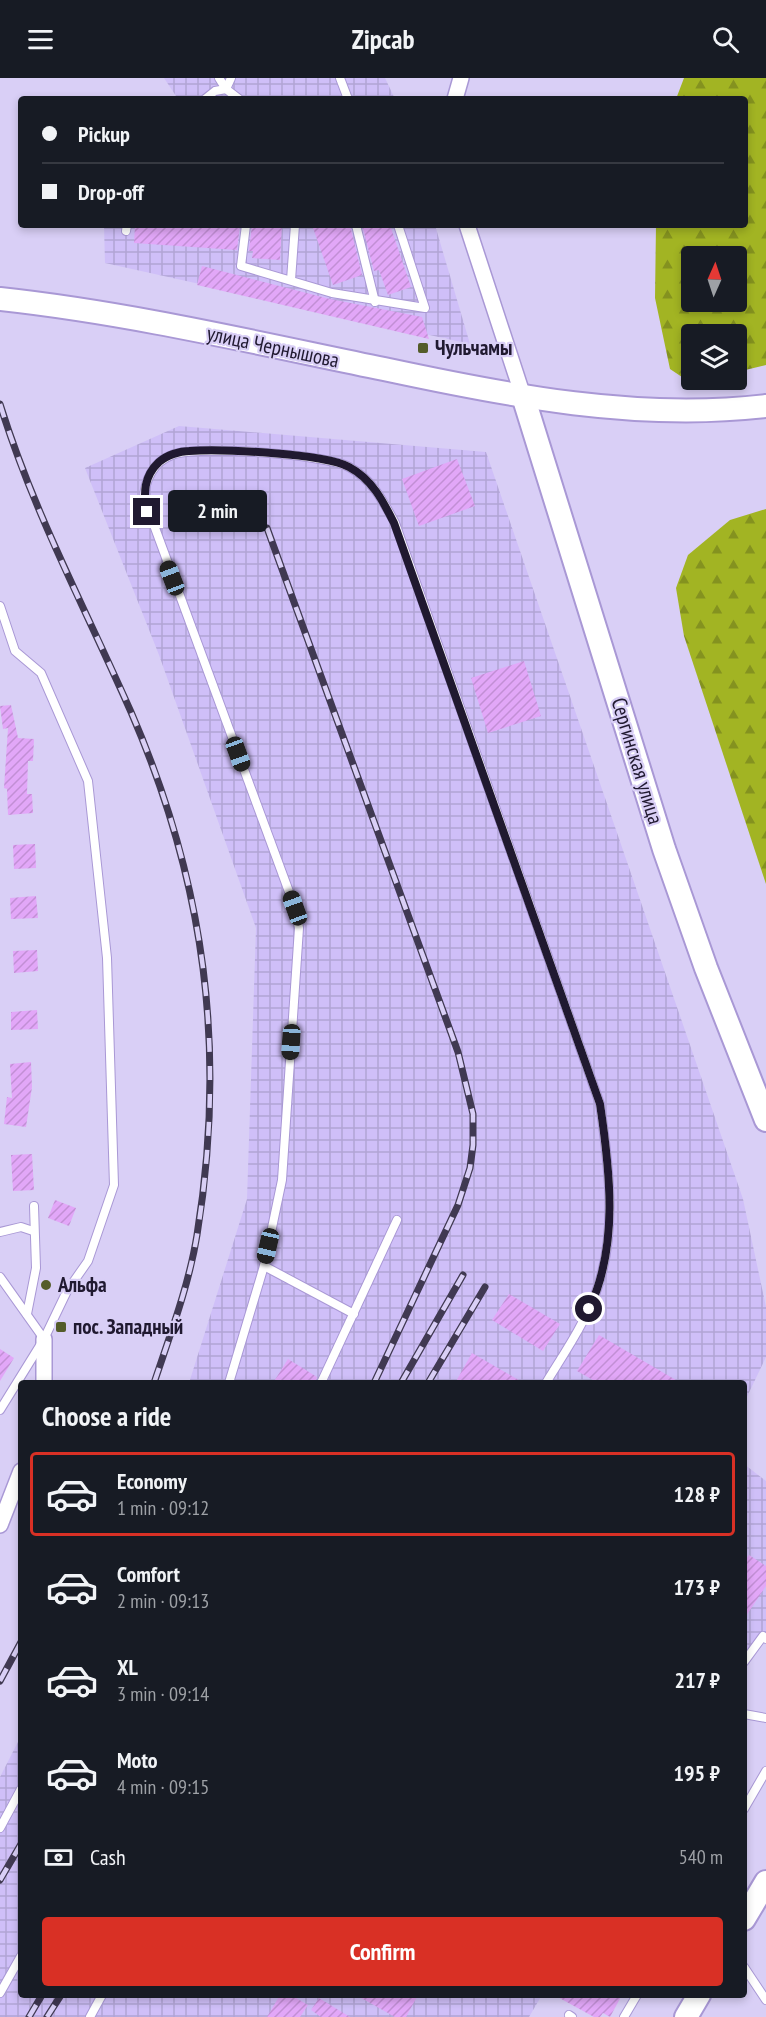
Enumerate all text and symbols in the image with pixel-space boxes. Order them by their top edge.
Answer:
text: Zipcab [352,22,414,56]
icon: menu [24,23,57,56]
icon: search [709,23,742,56]
text: Pickup [78,120,130,148]
text: Drop-off [78,178,144,206]
north arrow [681,246,747,312]
map controls [681,246,747,390]
street label: улица Чернышова [205,319,342,374]
button: layers [681,324,747,390]
place label: Чульчамы [435,334,512,361]
marker: Чульчамы [416,341,430,355]
callout: 2 min [168,491,267,533]
route end [133,498,160,525]
text: 2 min [197,498,238,524]
car [157,558,187,598]
street label: Сергинская улица [605,694,670,827]
car [223,734,253,774]
car [280,888,310,928]
car [281,1023,301,1061]
car [255,1226,281,1266]
place label: Альфа [57,1271,107,1298]
marker: Альфа [39,1278,53,1292]
route start [575,1295,602,1322]
place label: пос. Западный [73,1313,183,1340]
marker: пос. Западный [54,1320,68,1334]
text: Choose a ride [42,1399,171,1433]
icon: car [45,1467,99,1521]
text: Economy [117,1467,187,1495]
text: 128 ₽ [673,1480,720,1508]
text: 1 min · 09:12 [117,1495,209,1521]
icon: car [45,1560,99,1614]
text: Comfort [117,1560,180,1588]
text: 173 ₽ [673,1573,720,1601]
text: 2 min · 09:13 [117,1588,209,1614]
icon: car [45,1653,99,1707]
text: XL [117,1653,138,1681]
text: 217 ₽ [674,1666,720,1694]
text: 3 min · 09:14 [117,1681,209,1707]
icon: car [45,1746,99,1800]
text: Moto [117,1746,158,1774]
text: 195 ₽ [673,1759,720,1787]
text: 4 min · 09:15 [117,1774,209,1800]
icon: cash [42,1841,75,1874]
text: Cash [90,1843,126,1871]
text: 540 m [679,1844,723,1870]
button: Confirm [42,1917,723,1986]

